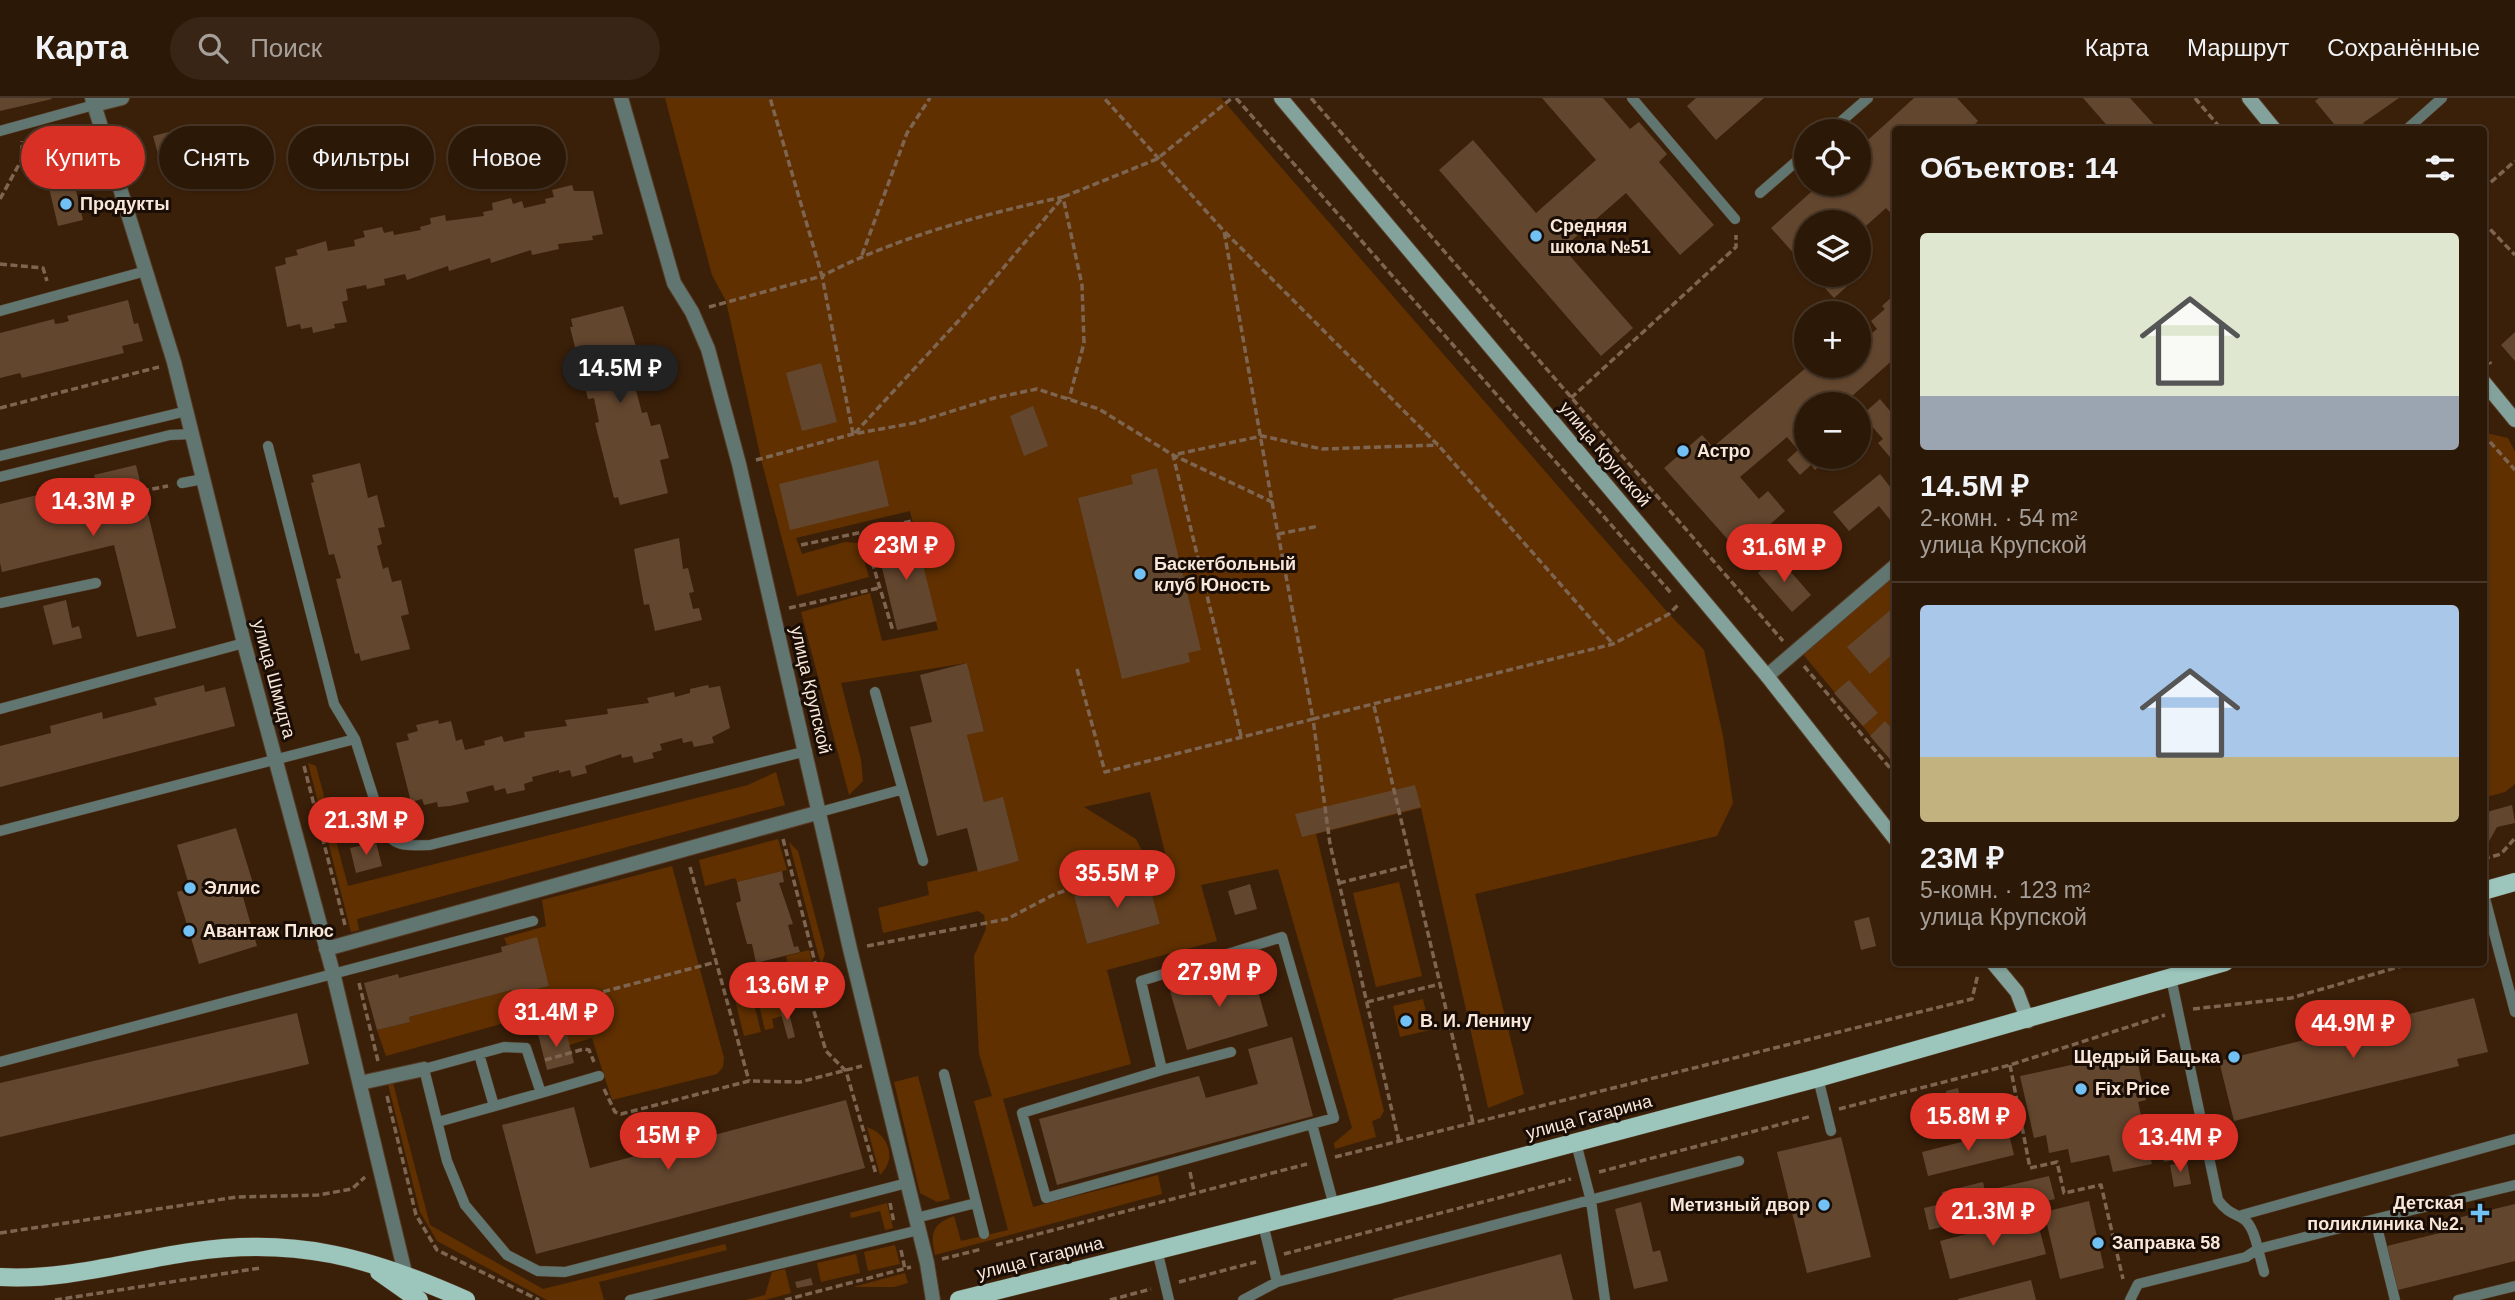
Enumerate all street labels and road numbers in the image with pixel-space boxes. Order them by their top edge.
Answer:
street label: улица Крупской [1555,398,1655,510]
street label: улица Шмидта [249,618,300,741]
street label: улица Крупской [787,624,835,756]
street label: улица Гагарина [1524,1090,1655,1143]
street label: улица Гагарина [975,1232,1106,1283]

